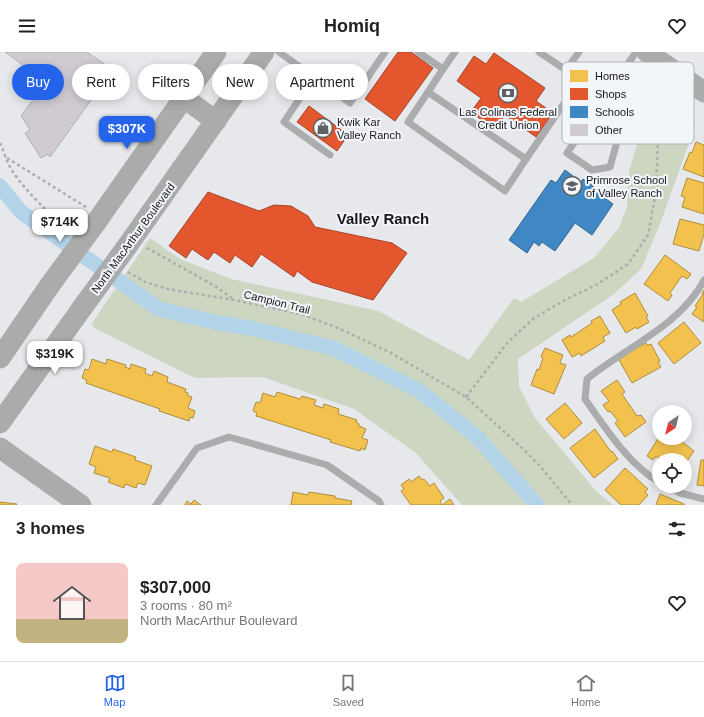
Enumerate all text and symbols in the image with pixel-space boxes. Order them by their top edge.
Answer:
icon: menu [16,15,38,37]
icon: heart [666,15,688,37]
text: Homiq [324,16,380,36]
legend [562,62,694,144]
chip: Buy [12,64,64,100]
chip: Rent [72,64,130,100]
chip: Filters [138,64,204,100]
chip: New [212,64,268,100]
chip: Apartment [276,64,368,100]
text: Homes [595,70,630,82]
bank icon: Las Colinas Federal Credit Union [497,82,519,104]
text: Shops [595,88,627,100]
place label: Las Colinas Federal Credit Union [459,106,557,131]
text: Schools [595,106,635,118]
pin: $307K [99,116,155,150]
place label: Kwik Kar Valley Ranch [337,116,401,141]
shop icon: Kwik Kar Valley Ranch [312,117,334,139]
text: $307K [108,121,146,136]
text: Other [595,124,623,136]
place label: Primrose School of Valley Ranch [586,174,667,199]
school or university icon: Primrose School of Valley Ranch [561,175,583,197]
street label: North MacArthur Boulevard [89,181,177,295]
pin: $714K [32,209,88,243]
district label: Valley Ranch [337,210,429,227]
text: $714K [41,214,79,229]
street label: Campion Trail [243,288,311,316]
pin: $319K [27,341,83,375]
text: $319K [36,346,74,361]
north arrow [652,405,692,445]
map controls [652,405,692,493]
button: locate [652,453,692,493]
icon: filters [666,518,688,540]
text: 3 homes [16,519,85,538]
text: $307,000 [140,578,211,597]
icon: home [48,579,96,627]
icon: heart [666,592,688,614]
text: 3 rooms · 80 m² [140,598,232,613]
text: North MacArthur Boulevard [140,613,298,628]
tab: Map [104,672,126,708]
tab: Saved [333,672,364,708]
tab: Home [571,672,600,708]

